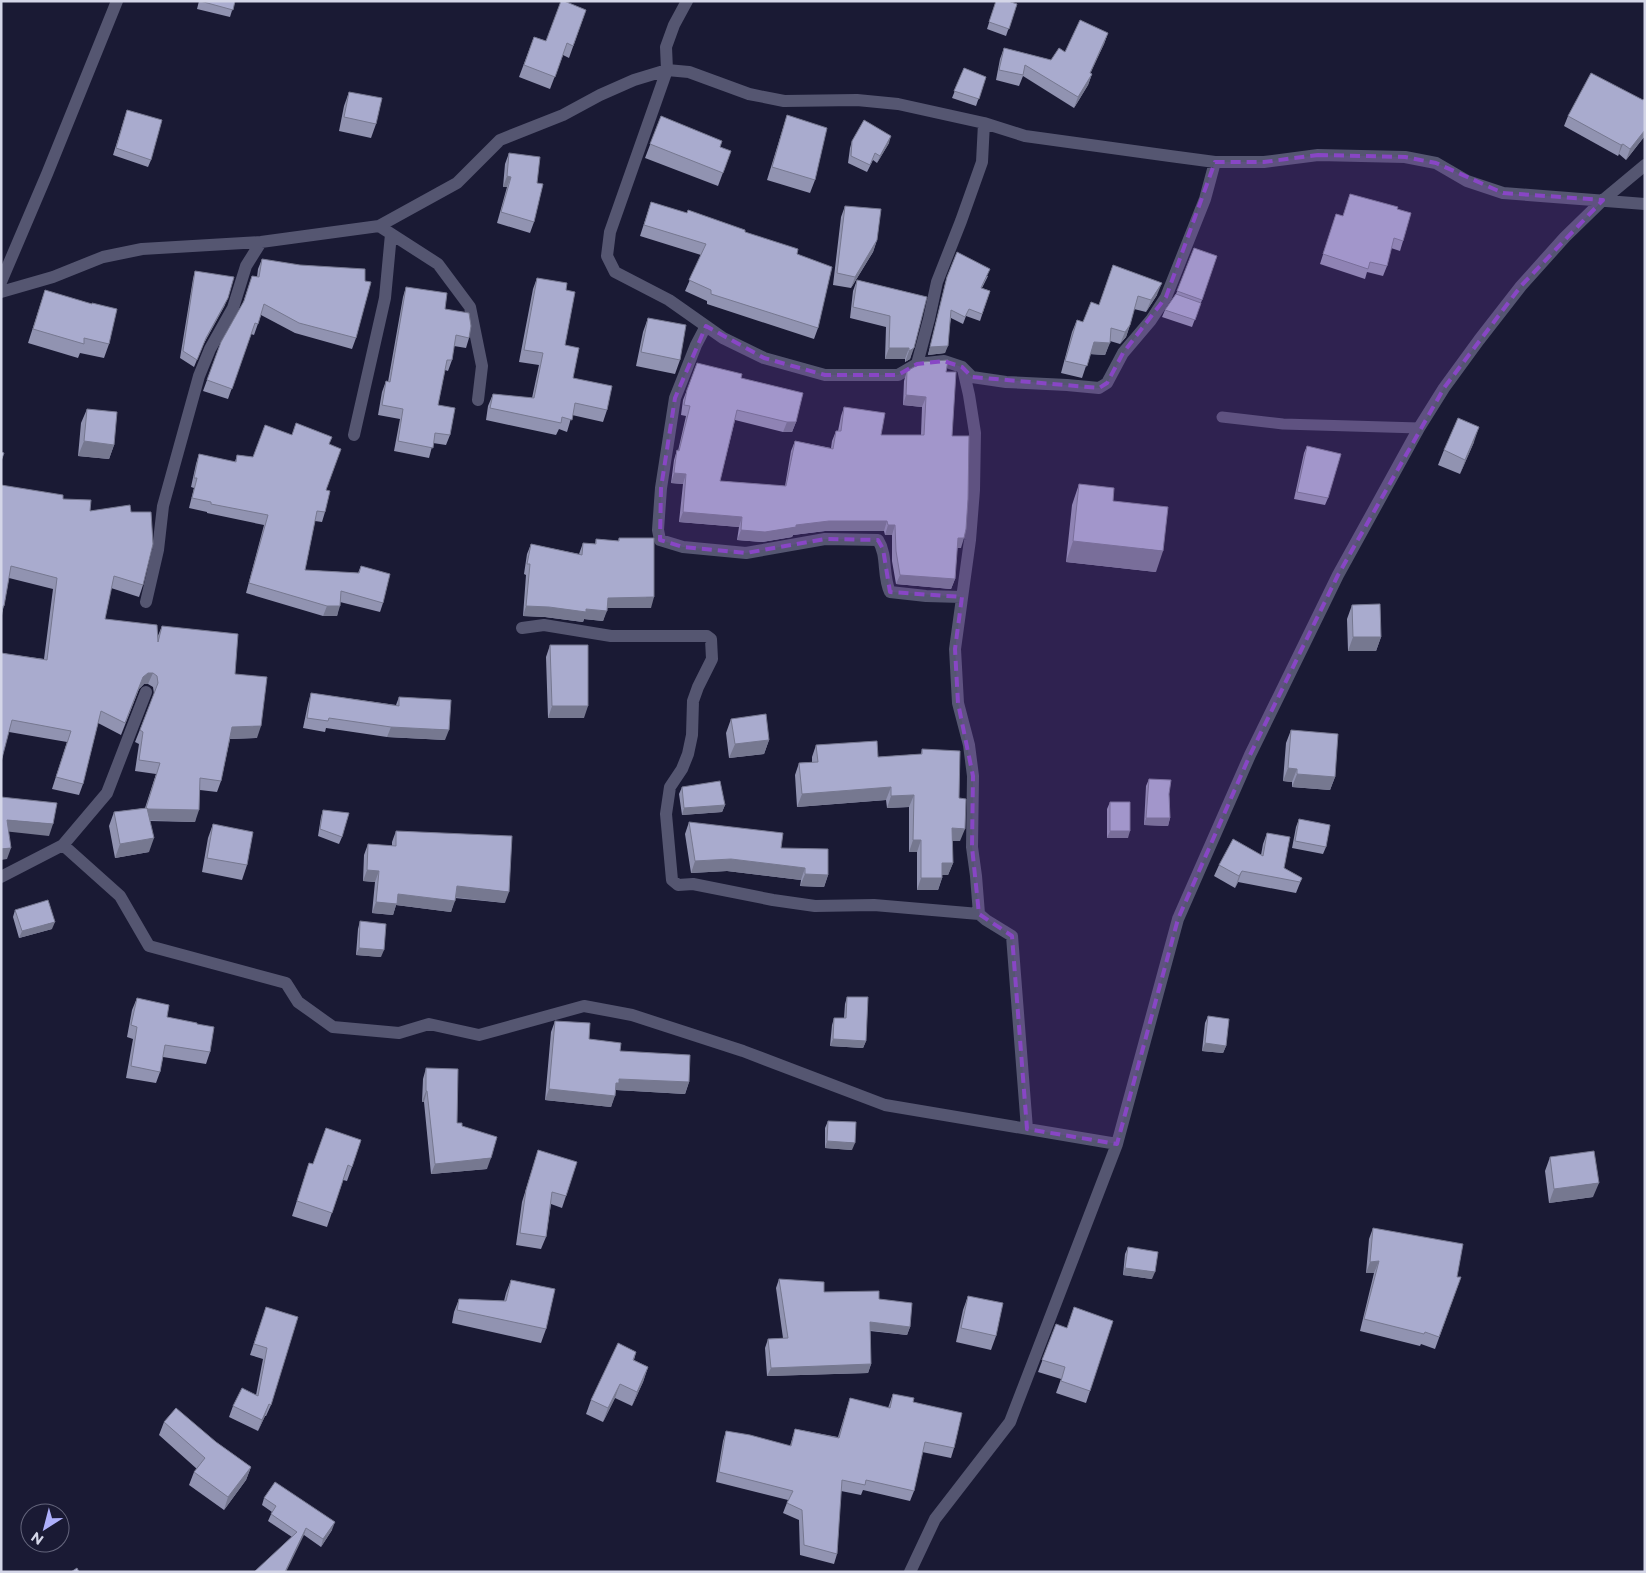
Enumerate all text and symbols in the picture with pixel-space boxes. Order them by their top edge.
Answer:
north arrow [20,1503,70,1553]
text: N [27,1528,47,1549]

